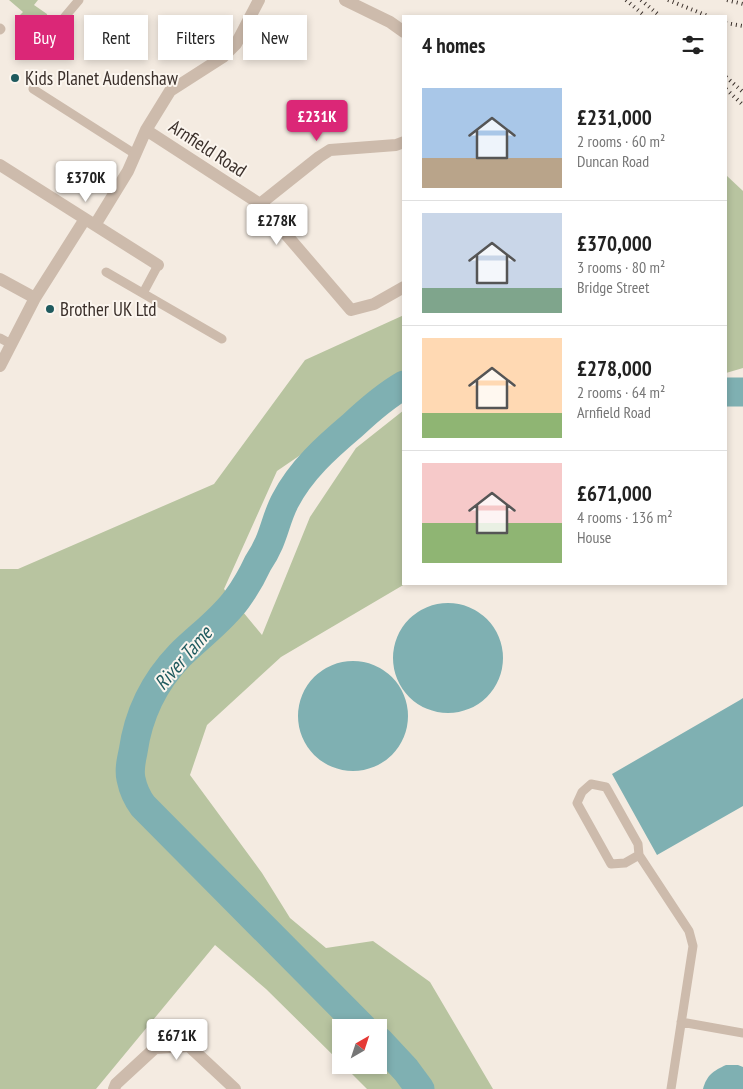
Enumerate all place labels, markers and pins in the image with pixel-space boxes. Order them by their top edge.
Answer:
place label: Kids Planet Audenshaw [25,66,179,90]
marker: Kids Planet Audenshaw [9,72,21,84]
pin: £231K [282,100,352,142]
pin: £370K [51,160,121,203]
pin: £278K [242,204,312,246]
place label: Brother UK Ltd [60,297,157,321]
marker: Brother UK Ltd [44,303,56,315]
pin: £671K [142,1018,212,1061]

